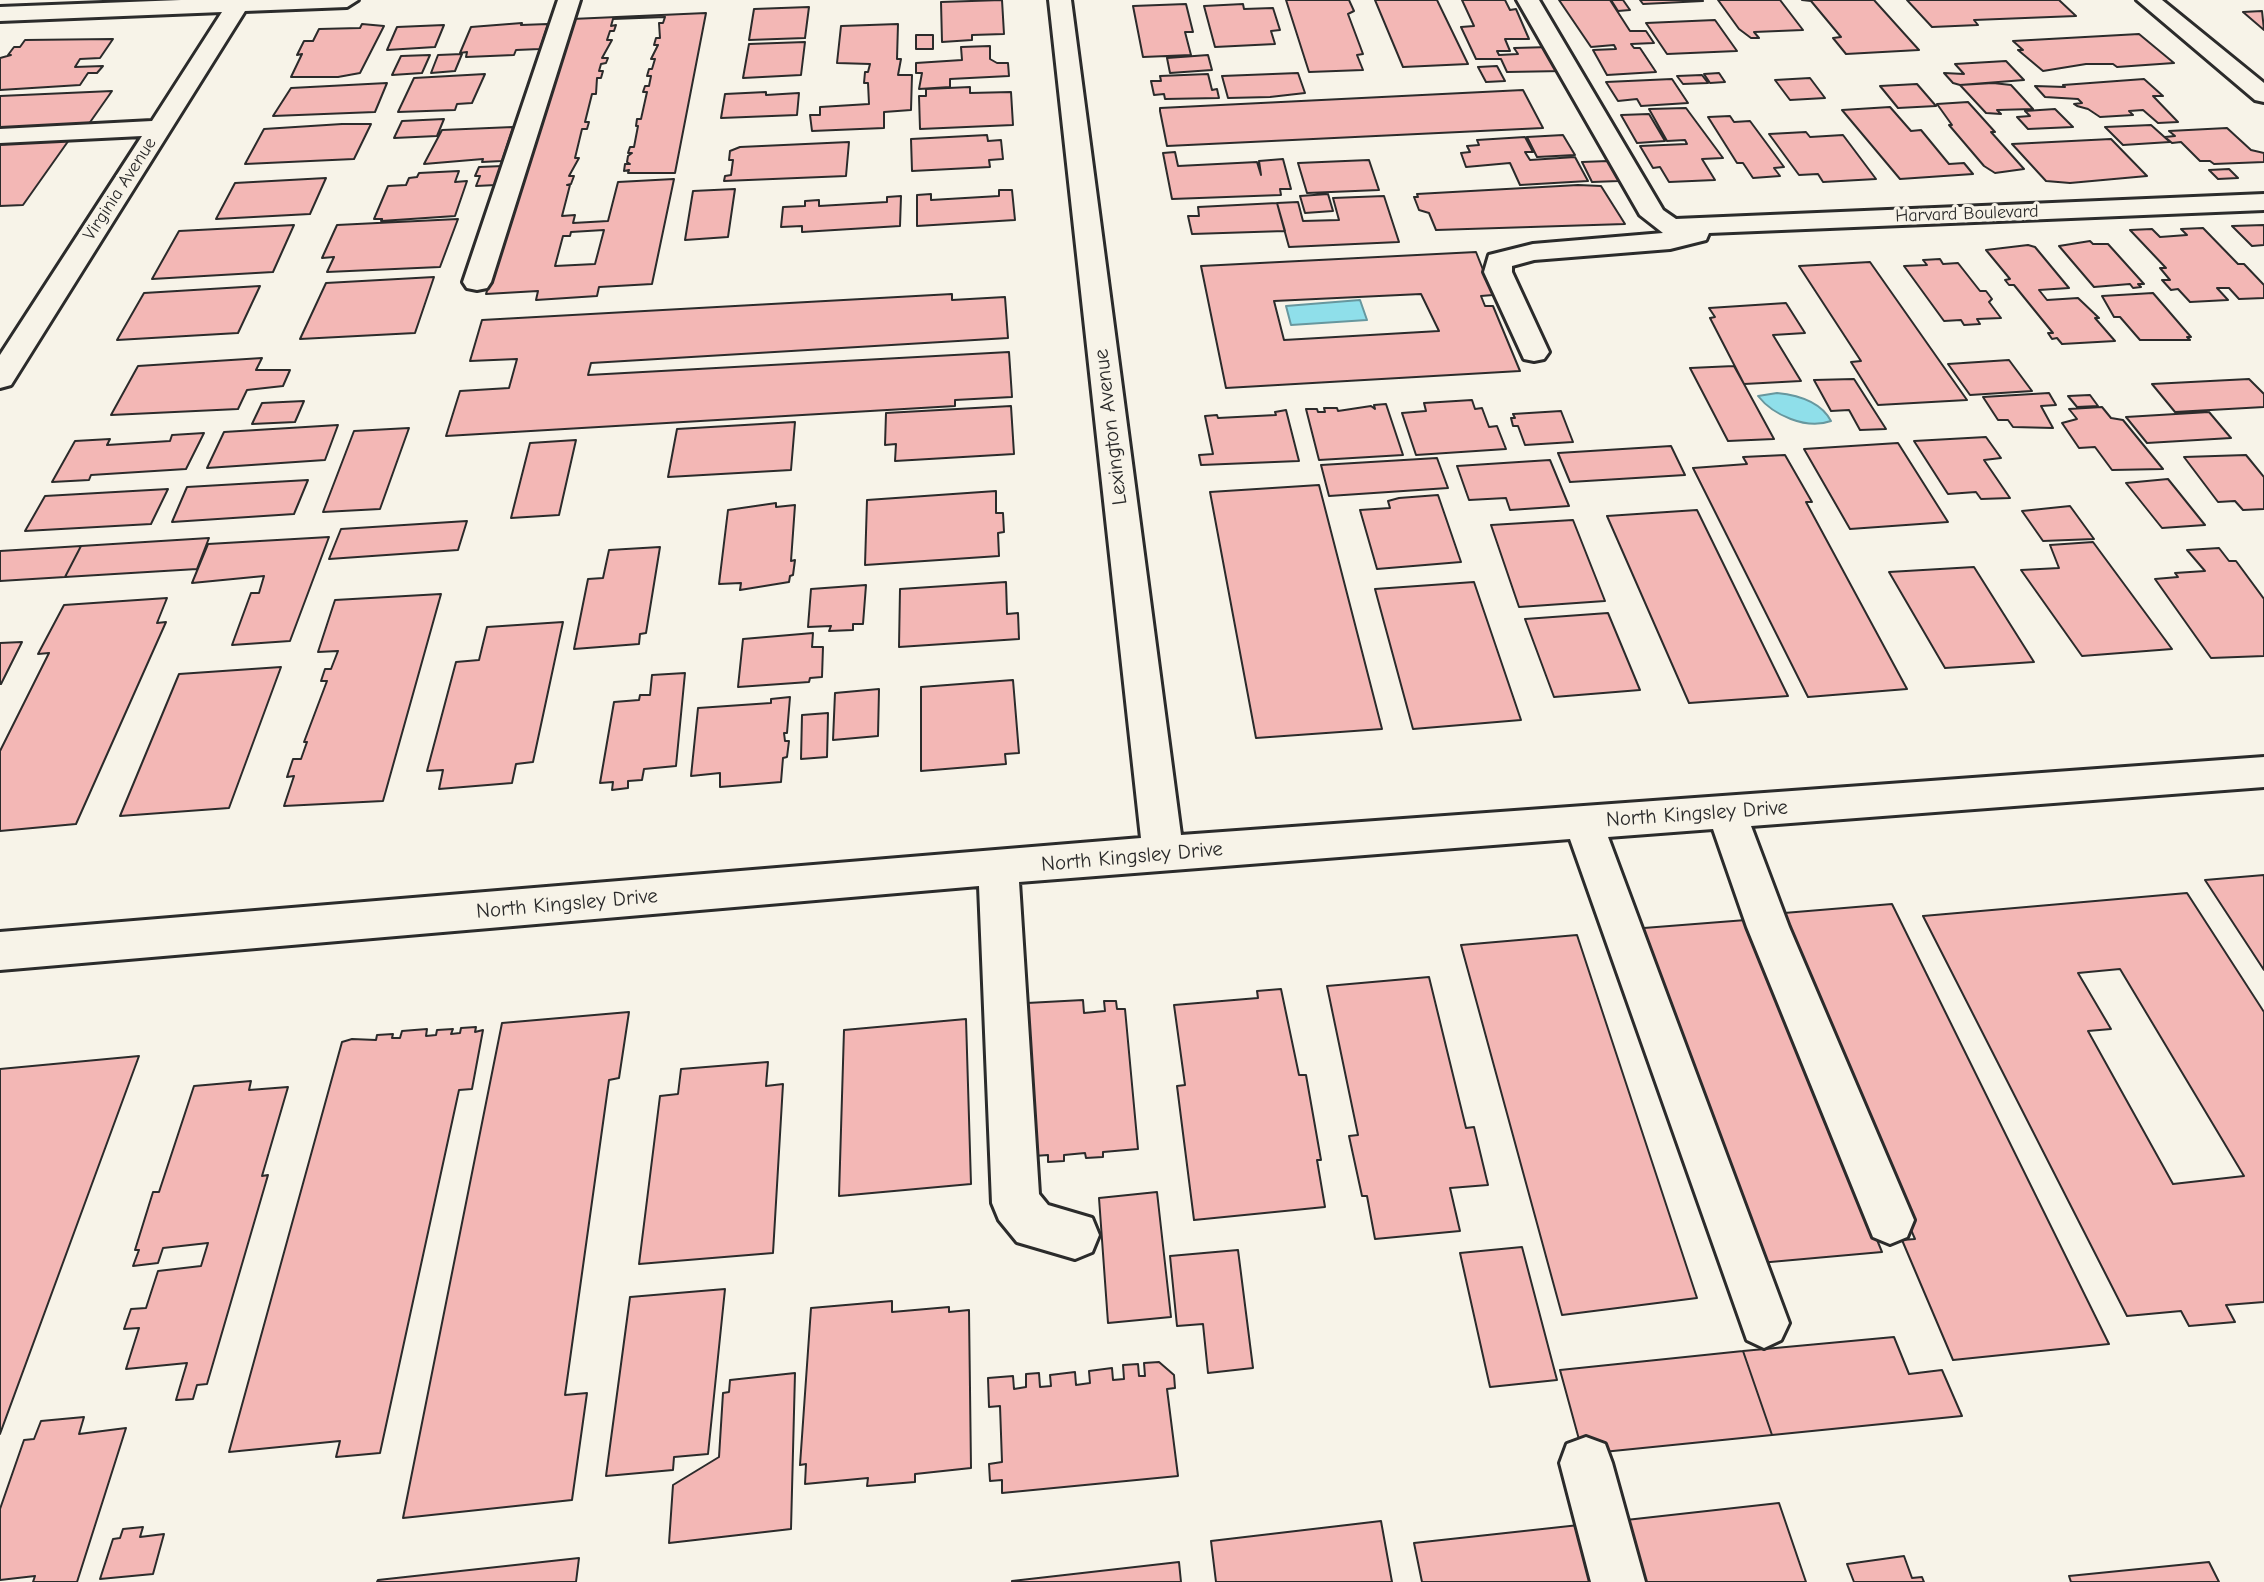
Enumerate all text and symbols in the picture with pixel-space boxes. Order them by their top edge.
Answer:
street label: Virginia Avenue [79,134,161,244]
street label: Harvard Boulevard [1895,201,2039,227]
street label: Lexington Avenue [1089,347,1133,507]
street label: North Kingsley Drive [1605,795,1789,833]
street label: North Kingsley Drive [1040,837,1224,877]
street label: North Kingsley Drive [475,884,659,924]

